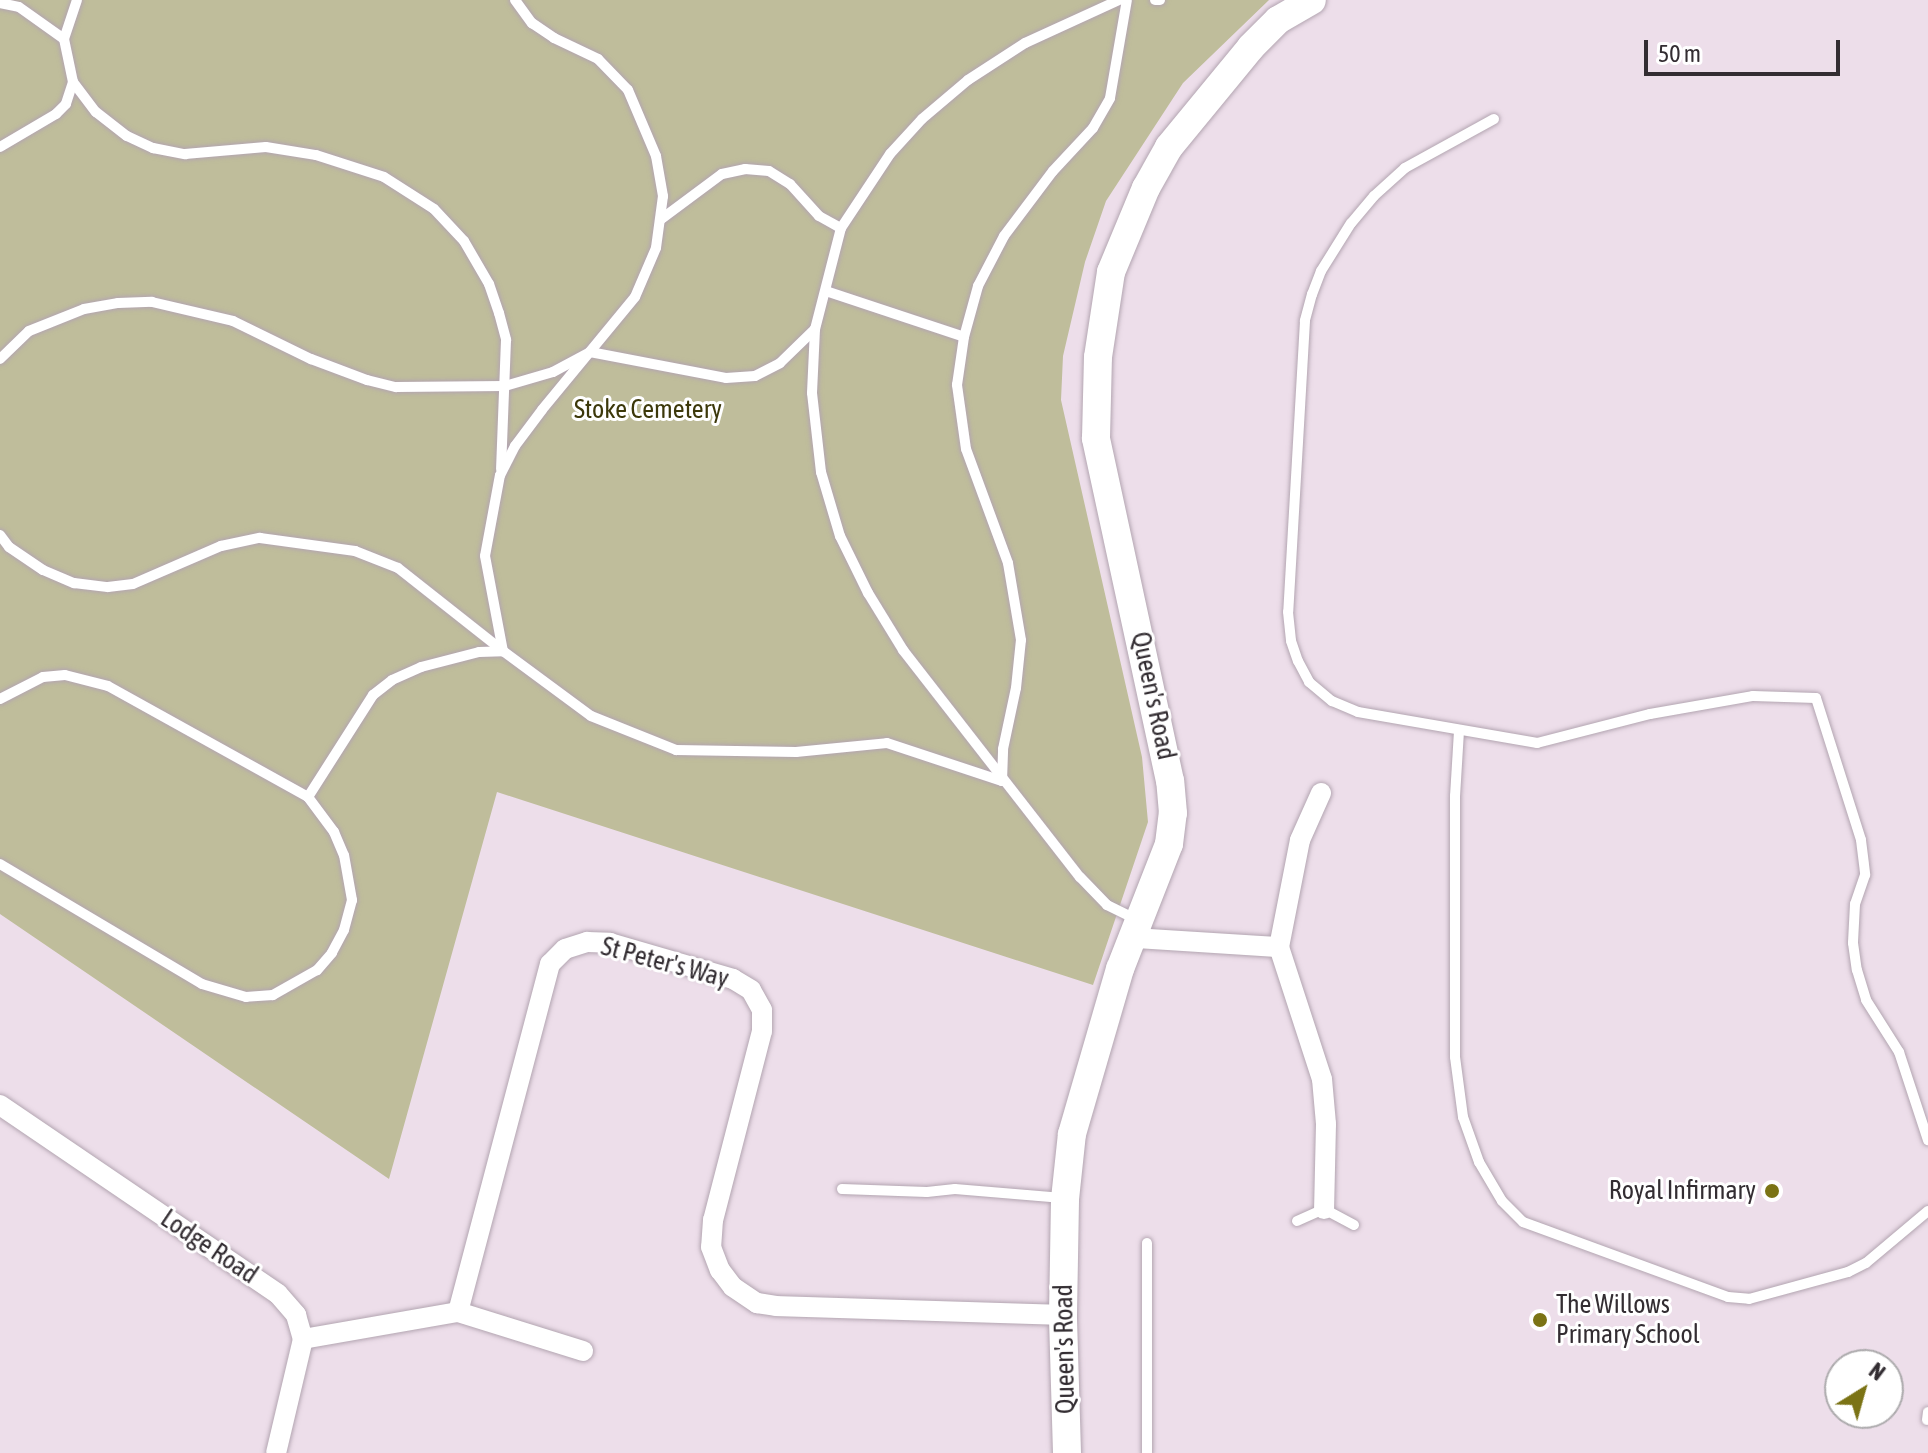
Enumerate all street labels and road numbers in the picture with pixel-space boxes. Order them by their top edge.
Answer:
street label: Queen's Road [1124,629,1182,763]
street label: St Peter's Way [598,931,732,995]
street label: Lodge Road [155,1203,263,1291]
street label: Queen's Road [1048,1284,1082,1414]

